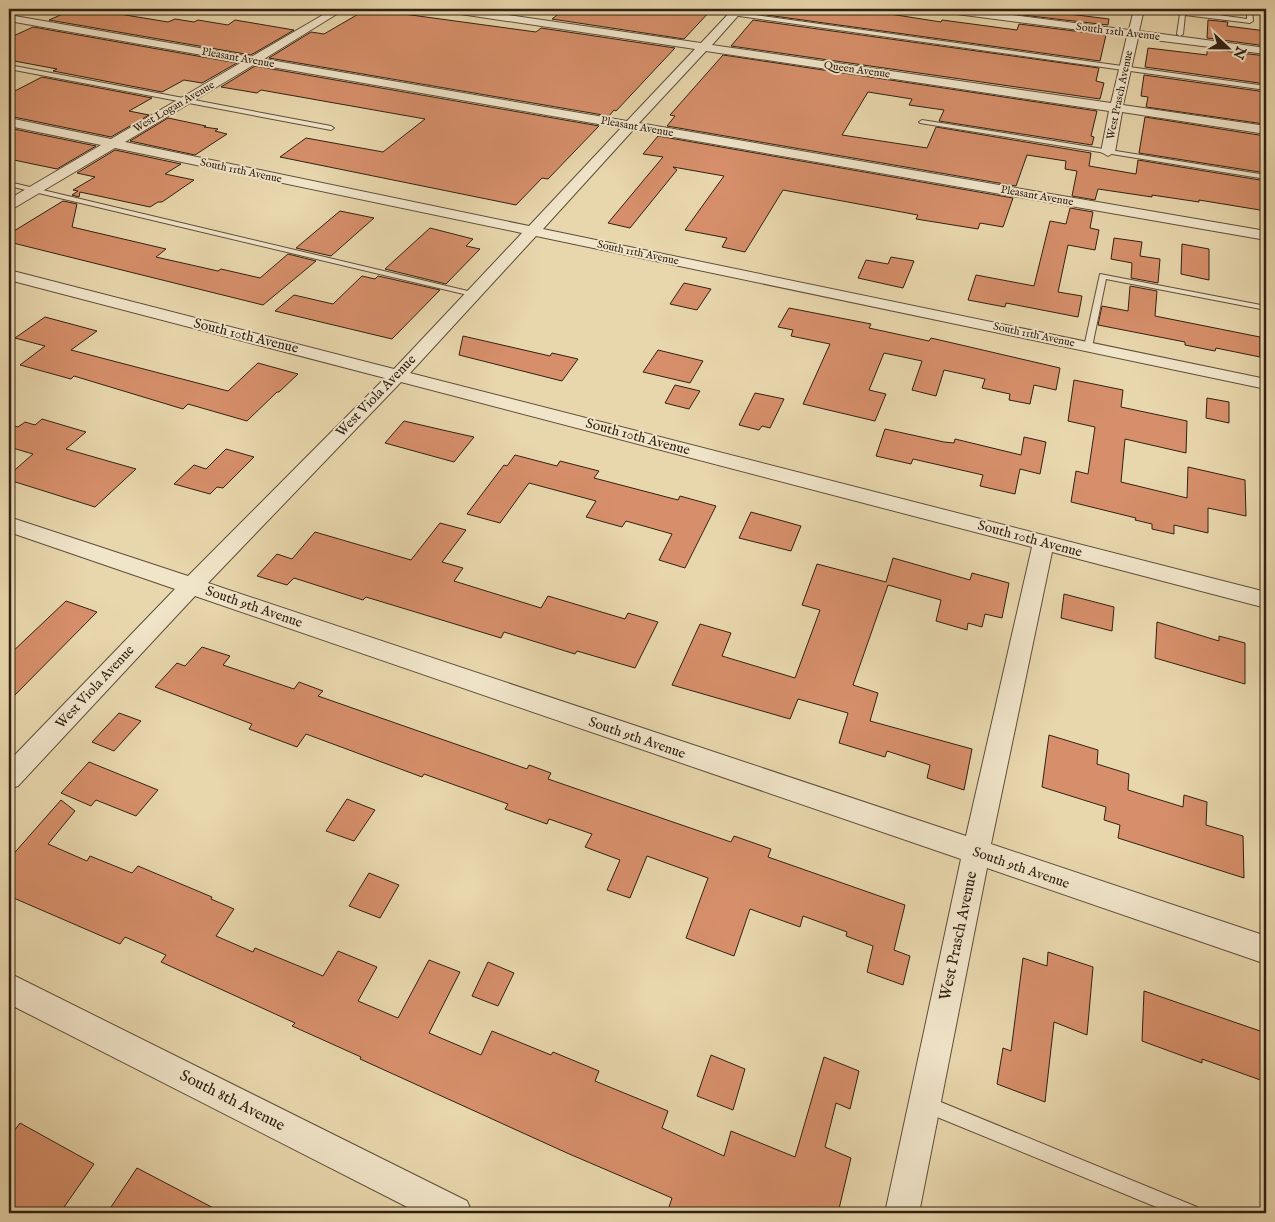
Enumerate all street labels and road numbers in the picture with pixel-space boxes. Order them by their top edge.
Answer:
street label: South 12th Avenue [1075,20,1161,44]
street label: Pleasant Avenue [201,45,275,71]
street label: West Prasch Avenue [1104,49,1136,141]
street label: Queen Avenue [823,58,891,82]
street label: West Logan Avenue [131,78,217,136]
street label: Pleasant Avenue [600,114,674,140]
street label: South 11th Avenue [199,156,283,186]
street label: Pleasant Avenue [1000,183,1074,209]
street label: South 11th Avenue [596,238,680,268]
street label: South 10th Avenue [192,314,301,358]
street label: South 11th Avenue [992,320,1076,350]
street label: West Viola Avenue [332,351,420,441]
street label: South 10th Avenue [584,414,693,460]
street label: South 10th Avenue [976,516,1085,562]
street label: South 9th Avenue [203,582,305,632]
street label: West Viola Avenue [52,641,139,733]
street label: South 9th Avenue [586,713,688,763]
street label: South 9th Avenue [970,843,1072,893]
street label: West Prasch Avenue [936,869,982,1003]
street label: South 8th Avenue [176,1066,288,1136]

